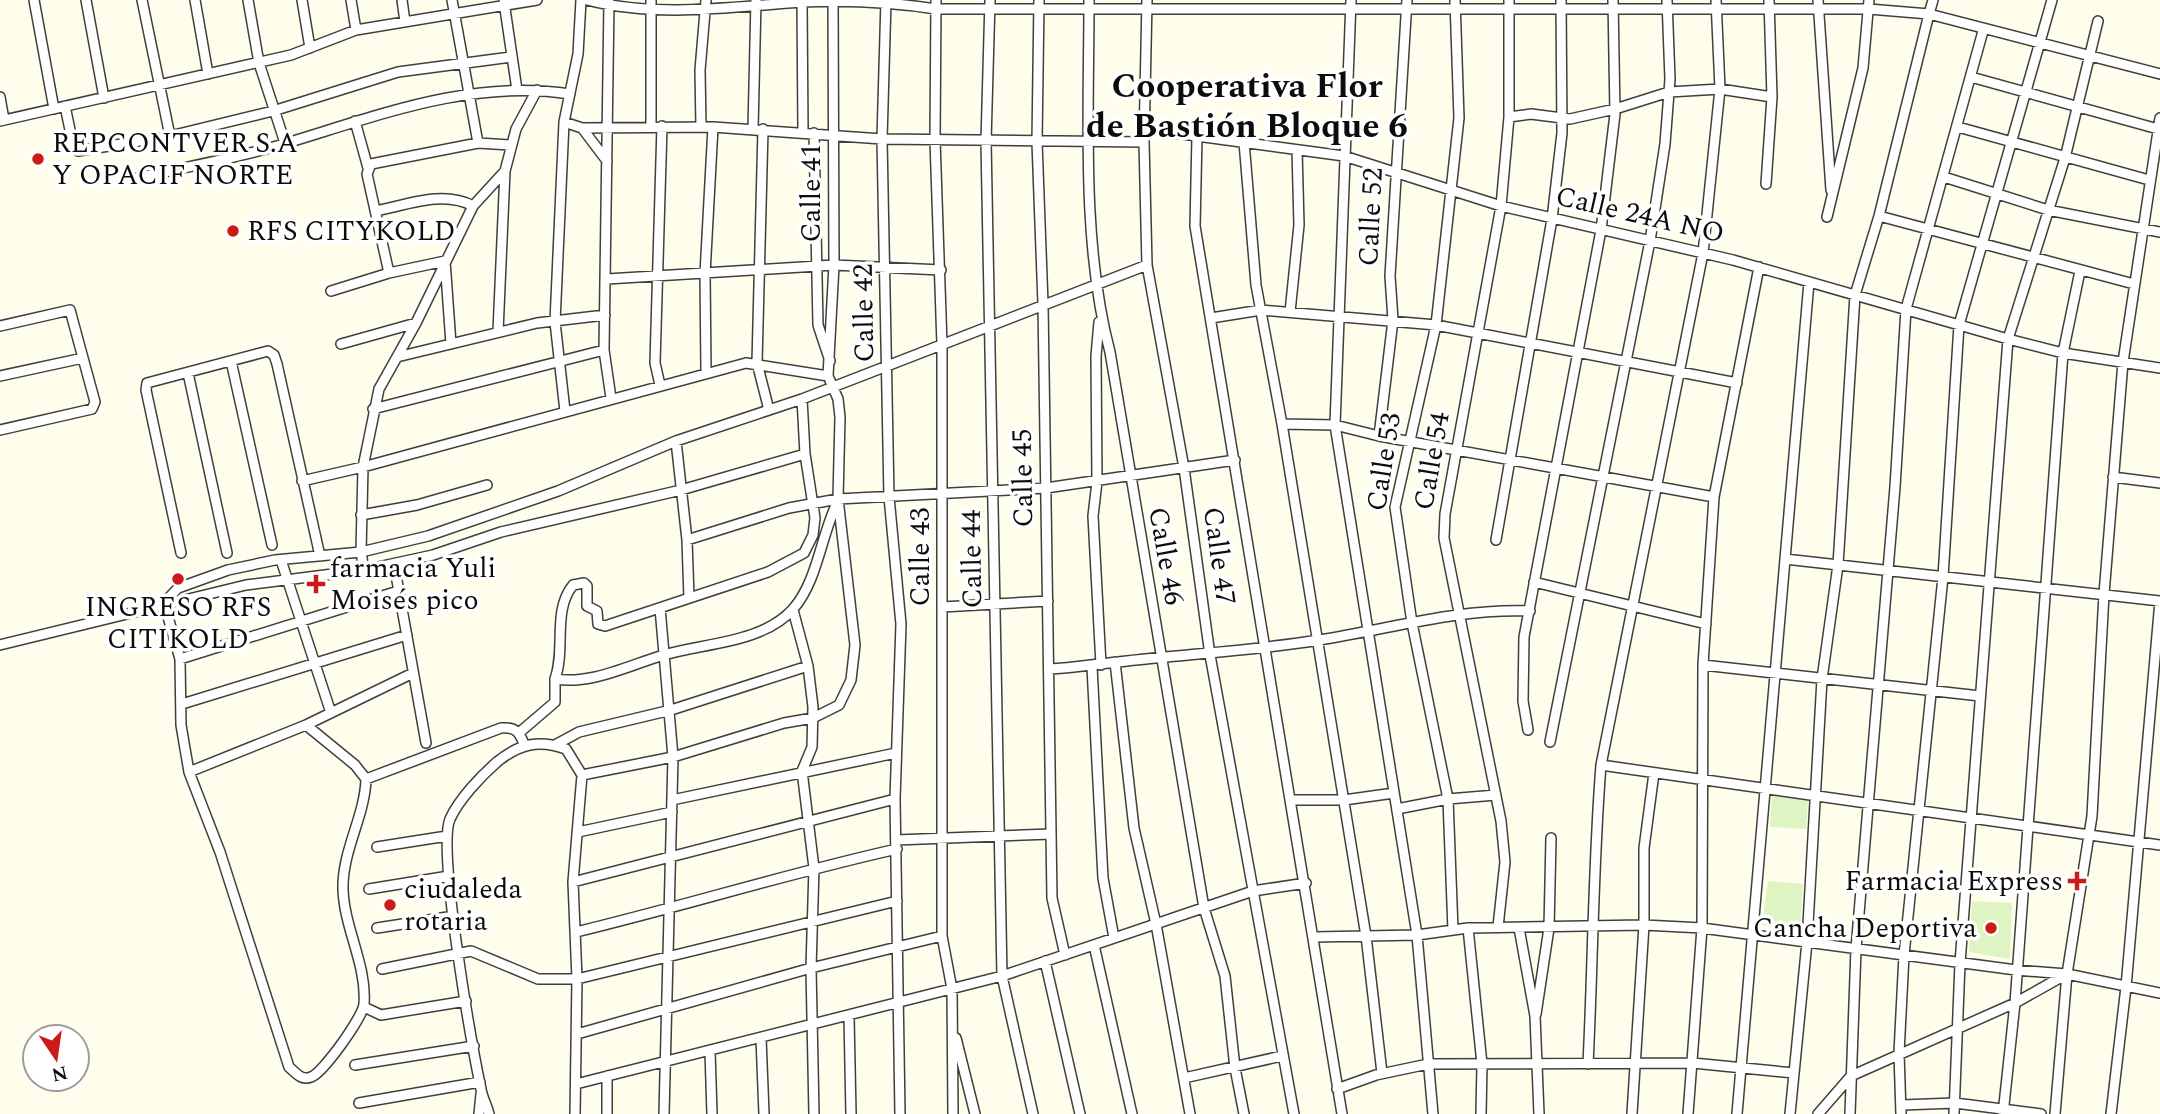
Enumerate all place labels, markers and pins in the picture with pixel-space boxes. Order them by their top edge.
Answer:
place label: REPCONTVER S.A Y OPACIF NORTE [52,122,298,197]
marker: REPCONTVER S.A Y OPACIF NORTE [30,151,46,167]
place label: RFS CITYKOLD [247,210,456,253]
marker: RFS CITYKOLD [225,223,241,239]
place label: farmacia Yuli Moisés pico [330,547,496,622]
marker: INGRESO RFS CITIKOLD [170,571,186,587]
marker: farmacia Yuli Moisés pico [308,576,324,592]
place label: INGRESO RFS CITIKOLD [85,586,271,661]
place label: Farmacia Express [1844,860,2063,903]
place label: ciudaleda rotaria [404,868,523,943]
marker: Farmacia Express [2069,873,2085,889]
marker: ciudaleda rotaria [382,897,398,913]
place label: Cancha Deportiva [1753,907,1977,950]
marker: Cancha Deportiva [1983,920,1999,936]

